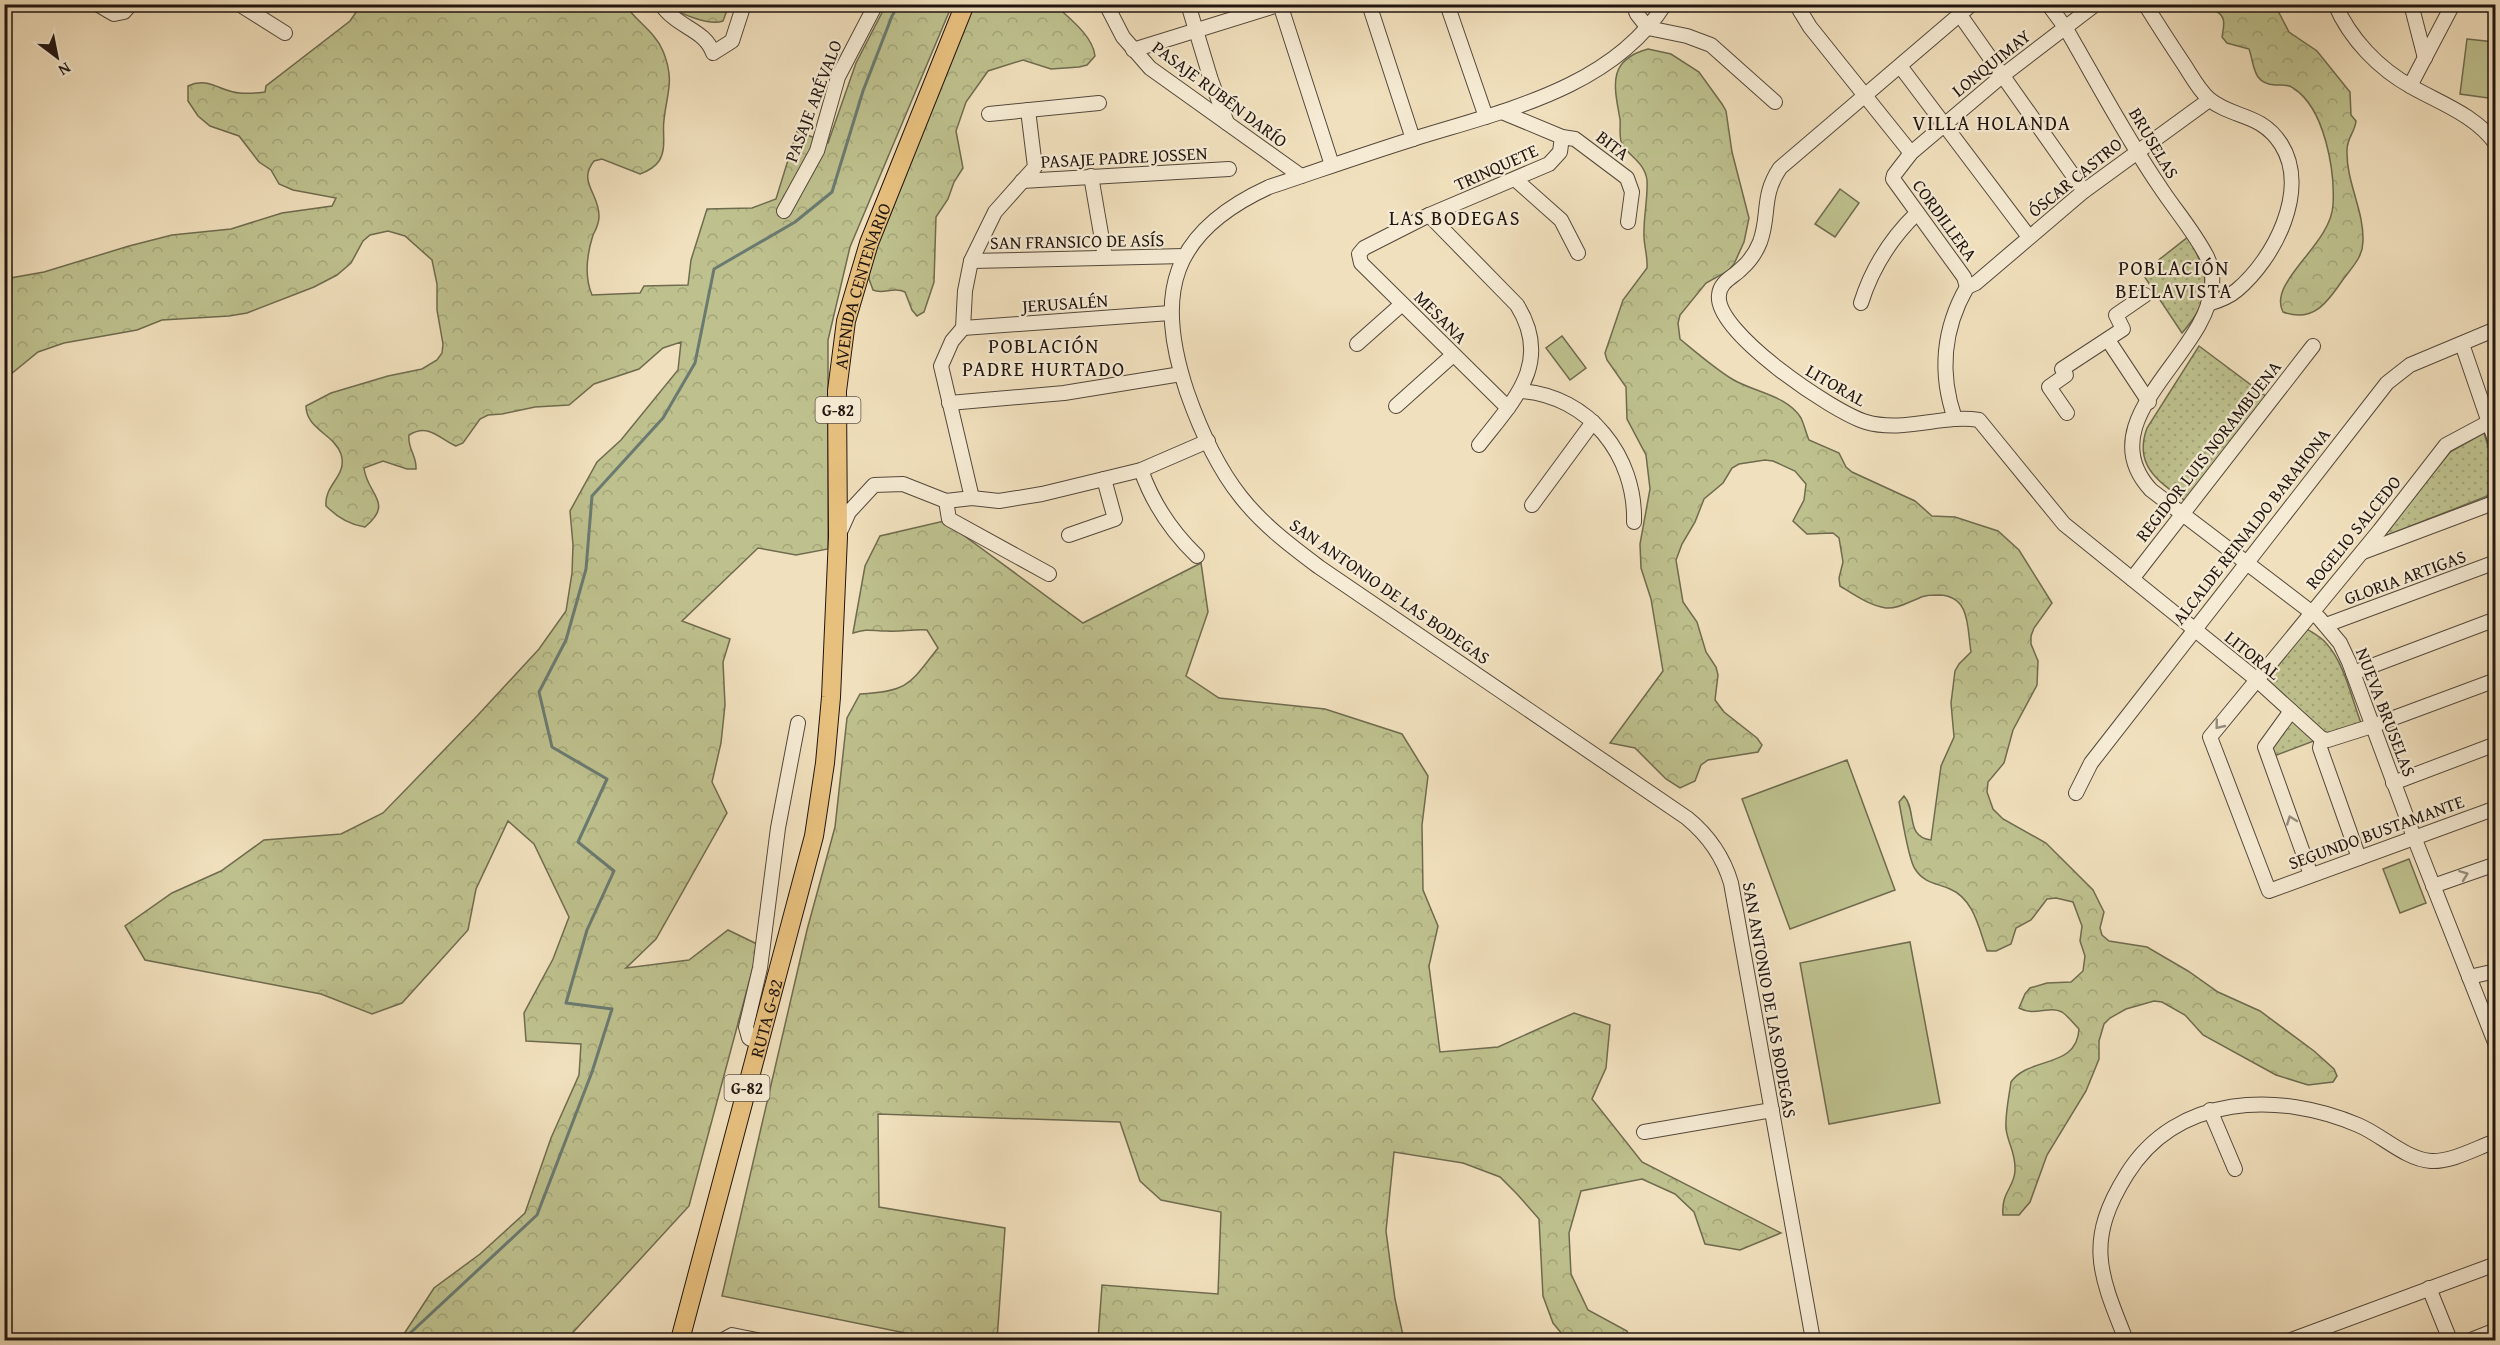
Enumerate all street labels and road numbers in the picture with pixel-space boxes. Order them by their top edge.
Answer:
street label: LONQUIMAY [1946,23,2036,103]
street label: PASAJE RUBÉN DARÍO [1147,34,1293,154]
street label: PASAJE ARÉVALO [777,36,849,166]
street label: BRUSELAS [2122,102,2186,184]
street label: BITA [1591,123,1635,167]
street label: ÓSCAR CASTRO [2022,130,2128,224]
street label: TRINQUETE [1450,137,1542,197]
street label: PASAJE PADRE JOSSEN [1040,139,1208,175]
street label: CORDILLERA [1906,173,1984,267]
street label: AVENIDA CENTENARIO [826,198,897,371]
street label: SAN FRANSICO DE ASÍS [990,226,1165,256]
street label: MESANA [1408,284,1474,350]
street label: JERUSALÉN [1019,287,1109,320]
street label: REGIDOR LUIS NORAMBUENA [2129,355,2287,547]
street label: LITORAL [1801,357,1871,413]
road number: G-82 [816,397,860,423]
street label: ALCALDE REINALDO BARAHONA [2166,422,2336,630]
street label: ROGELIO SALCEDO [2299,469,2407,595]
street label: SAN ANTONIO DE LAS BODEGAS [1284,511,1496,671]
street label: GLORIA ARTIGAS [2340,542,2470,612]
street label: LITORAL [2219,624,2287,686]
street label: NUEVA BRUSELAS [2349,643,2423,781]
street label: SEGUNDO BUSTAMANTE [2284,788,2468,876]
street label: SAN ANTONIO DE LAS BODEGAS [1736,880,1804,1120]
street label: RUTA G-82 [742,976,789,1060]
road number: G-82 [724,1075,770,1101]

